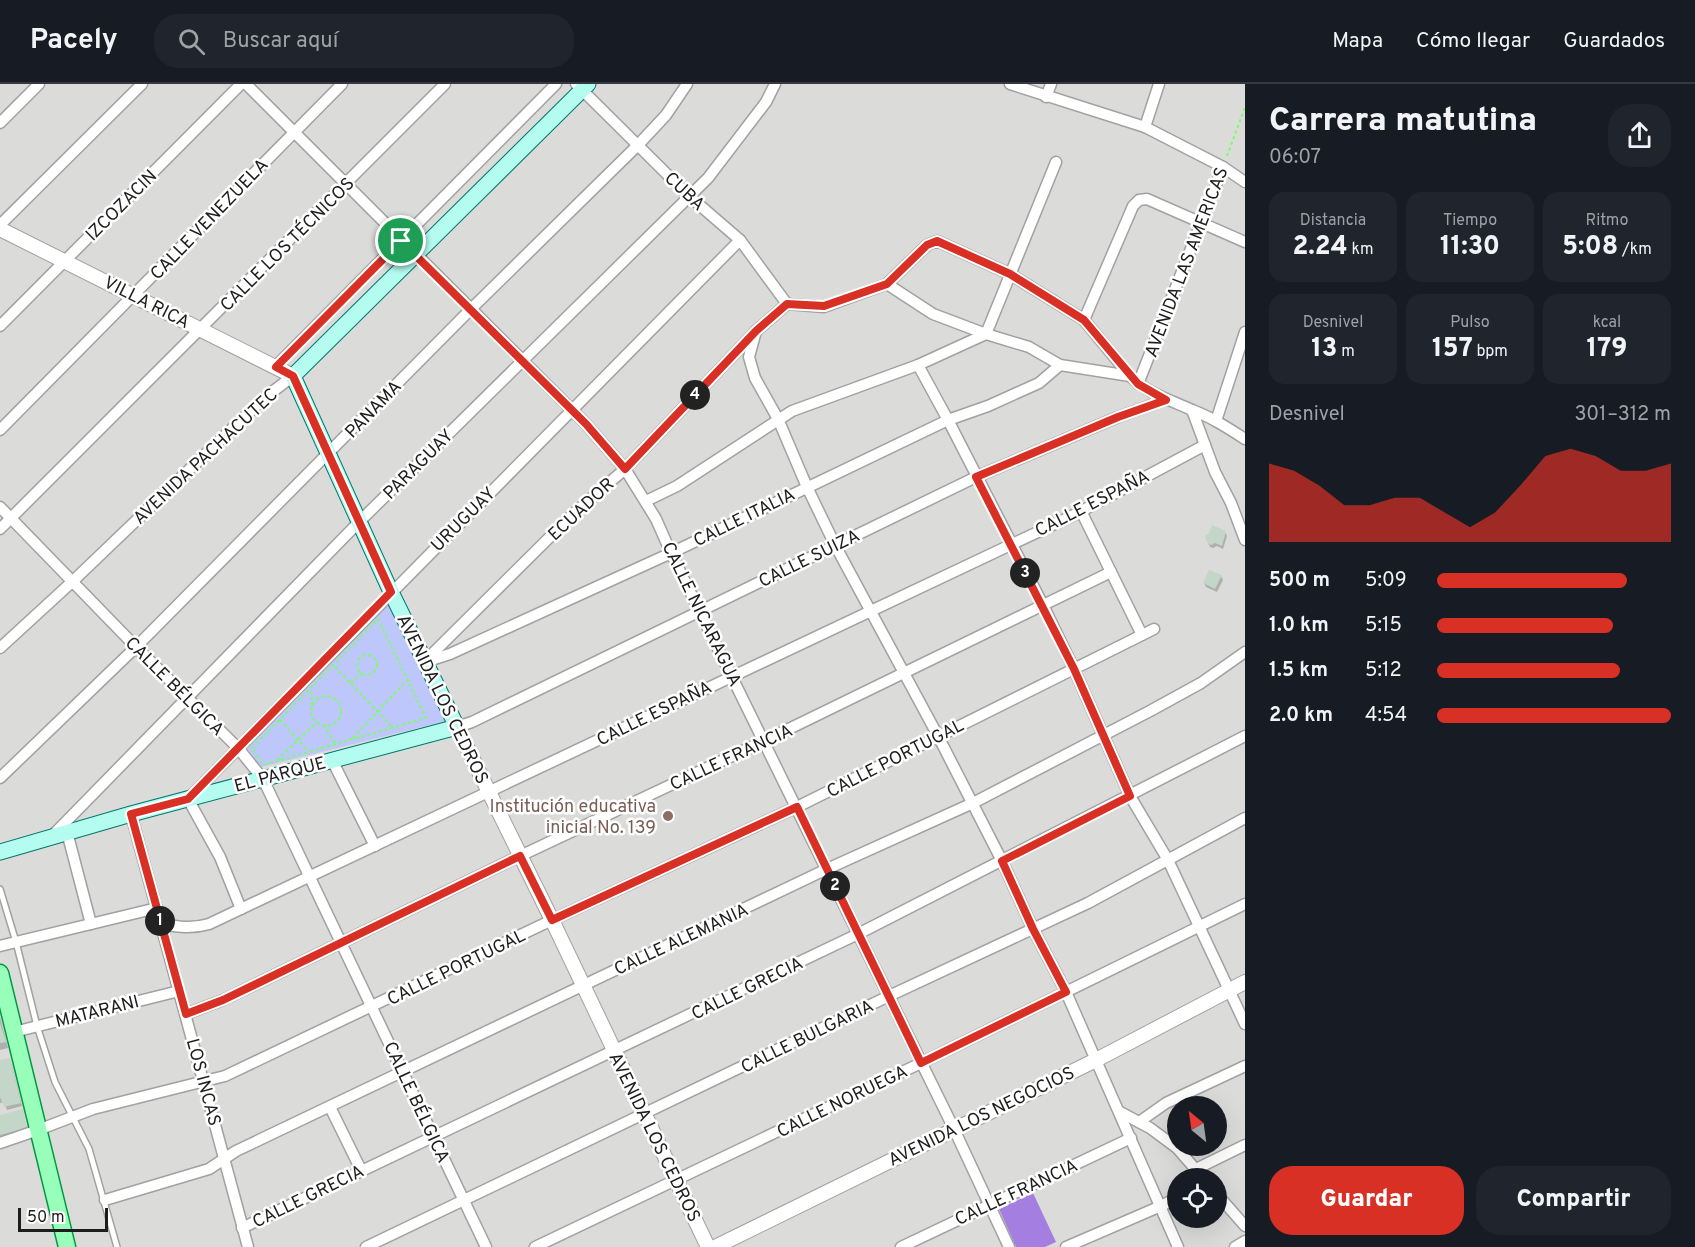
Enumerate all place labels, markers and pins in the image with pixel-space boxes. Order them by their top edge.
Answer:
pin [375,215,426,266]
pin: 4 [680,380,710,410]
pin: 3 [1010,558,1040,588]
place label: Institución educativa inicial No. 139 [490,796,656,840]
marker: Institución educativa inicial No. 139 [661,809,675,823]
pin: 2 [820,871,850,901]
pin: 1 [145,906,175,936]

